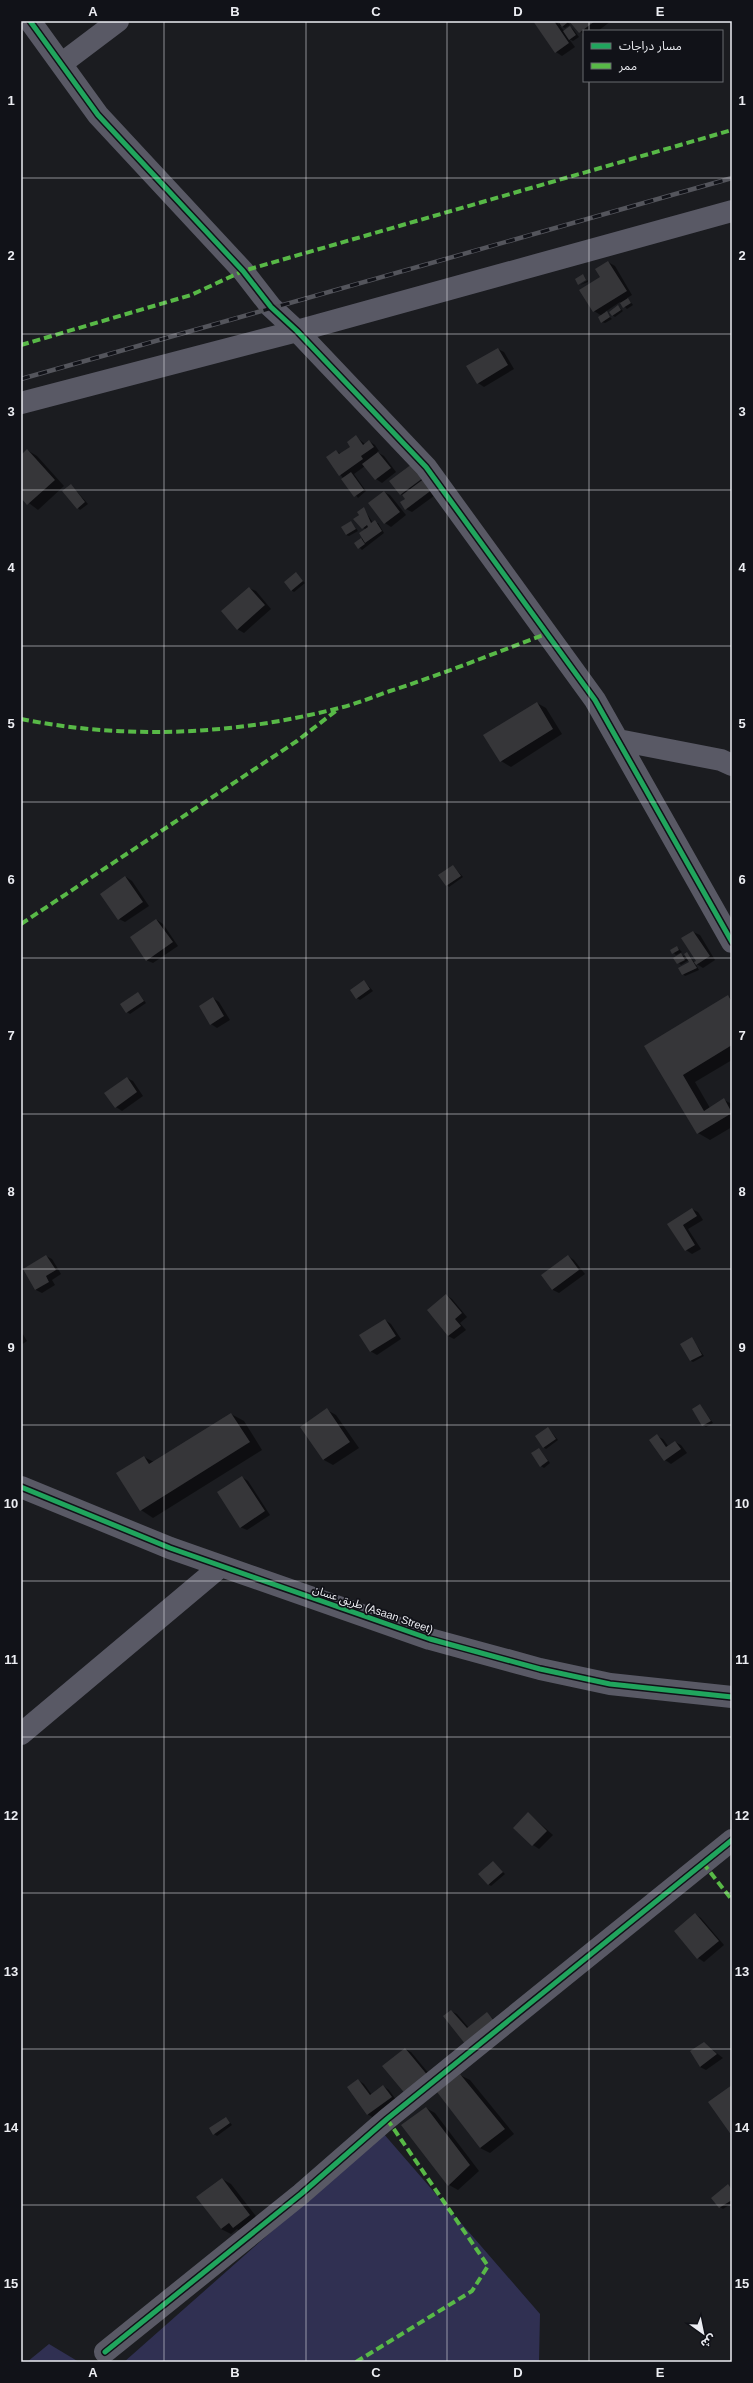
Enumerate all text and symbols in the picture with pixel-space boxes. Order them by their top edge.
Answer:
text: A [88,4,98,19]
text: B [230,4,240,19]
text: C [371,4,381,19]
text: D [513,4,523,19]
text: E [656,4,665,19]
legend [583,30,723,82]
text: مسار دراجات [619,39,682,53]
text: ممر [618,59,637,73]
text: 1 [7,93,15,108]
text: 1 [738,93,746,108]
text: 2 [7,248,15,263]
text: 2 [738,248,746,263]
text: 3 [7,404,15,419]
text: 3 [738,404,746,419]
text: 4 [7,560,15,575]
text: 4 [738,560,746,575]
text: 5 [7,716,15,731]
text: 5 [738,716,746,731]
text: 6 [7,872,15,887]
text: 6 [738,872,746,887]
text: 7 [7,1028,15,1043]
text: 7 [738,1028,746,1043]
text: 8 [7,1184,15,1199]
text: 8 [738,1184,746,1199]
text: 9 [7,1340,15,1355]
text: 9 [738,1340,746,1355]
text: 10 [4,1496,18,1511]
text: 10 [735,1496,749,1511]
street label: طريق عسان (Asaan Street) [311,1583,435,1636]
text: 11 [4,1652,18,1667]
text: 11 [735,1652,749,1667]
text: 12 [4,1808,18,1823]
text: 12 [735,1808,749,1823]
text: 13 [4,1964,18,1979]
text: 13 [735,1964,749,1979]
text: 14 [4,2120,19,2135]
text: 14 [735,2120,750,2135]
text: 15 [4,2276,18,2291]
text: 15 [735,2276,749,2291]
north arrow [683,2313,723,2353]
text: ش [698,2331,718,2351]
text: A [88,2365,98,2380]
text: B [230,2365,240,2380]
text: C [371,2365,381,2380]
text: D [513,2365,523,2380]
text: E [656,2365,665,2380]

